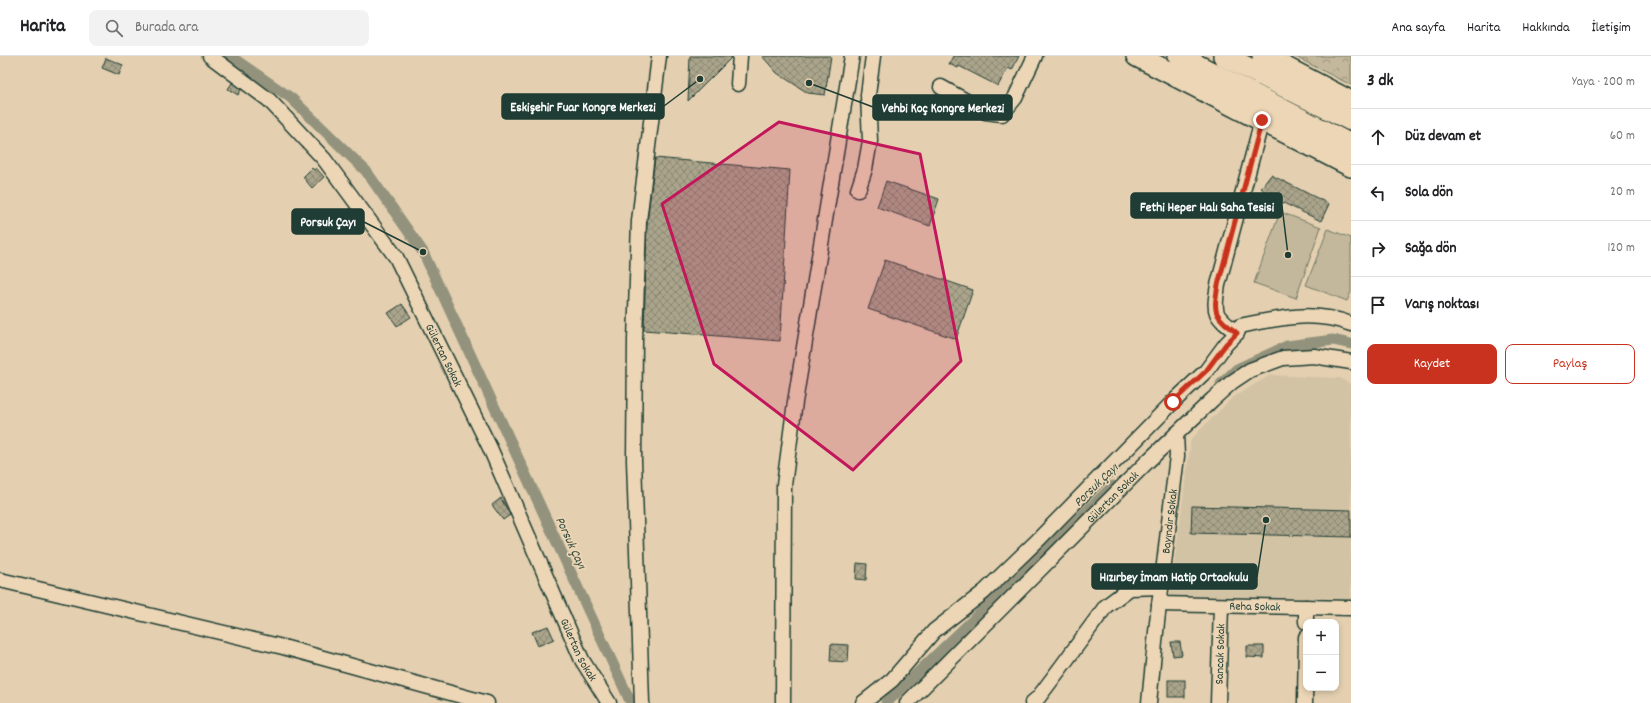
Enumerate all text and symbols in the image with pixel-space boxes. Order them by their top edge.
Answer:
search box [89,10,369,46]
text: Harita [20,14,65,41]
icon: search [103,17,125,39]
text: Burada ara [135,17,198,39]
text: Ana sayfa [1391,18,1445,38]
text: Harita [1467,18,1500,38]
text: Hakkında [1522,18,1570,38]
text: İletişim [1592,18,1631,38]
text: 3 dk [1367,70,1393,94]
text: Yaya · 200 m [1572,73,1635,92]
callout: Eskişehir Fuar Kongre Merkezi [502,94,664,119]
callout: Vehbi Koç Kongre Merkezi [873,95,1012,120]
text: Eskişehir Fuar Kongre Merkezi [510,99,656,118]
text: Vehbi Koç Kongre Merkezi [882,100,1005,119]
route end [1253,111,1271,129]
icon: ahead [1367,126,1389,148]
text: Düz devam et [1405,126,1481,148]
text: 60 m [1610,127,1635,146]
icon: left [1367,182,1389,204]
text: Sola dön [1405,182,1453,204]
text: 20 m [1610,183,1635,202]
callout: Fethi Heper Halı Saha Tesisi [1131,193,1282,218]
text: Fethi Heper Halı Saha Tesisi [1140,199,1275,218]
callout: Porsuk Çayı [292,209,364,234]
text: Porsuk Çayı [300,214,356,233]
icon: right [1367,238,1389,260]
text: Sağa dön [1405,238,1456,260]
text: 120 m [1607,239,1635,258]
icon: arrive [1367,294,1389,316]
text: Varış noktası [1405,294,1479,316]
street label: Gülertan Sokak [420,321,466,390]
button: Kaydet [1367,344,1497,384]
button: Paylaş [1505,344,1635,384]
route start [1164,393,1182,411]
water label: Porsuk Çayı [1070,459,1125,512]
street label: Gülertan Sokak [1083,468,1144,528]
street label: Bayındır Sokak [1158,488,1183,555]
water label: Porsuk Çayı [549,514,591,574]
callout: Hızırbey İmam Hatip Ortaokulu [1092,564,1257,589]
text: Hızırbey İmam Hatip Ortaokulu [1100,569,1249,588]
street label: Reha Sokak [1229,598,1281,617]
street label: Gülertan Sokak [555,616,600,685]
map controls [1303,619,1339,691]
button: + [1303,619,1339,655]
street label: Sancak Sokak [1212,623,1230,685]
button: − [1303,655,1339,691]

